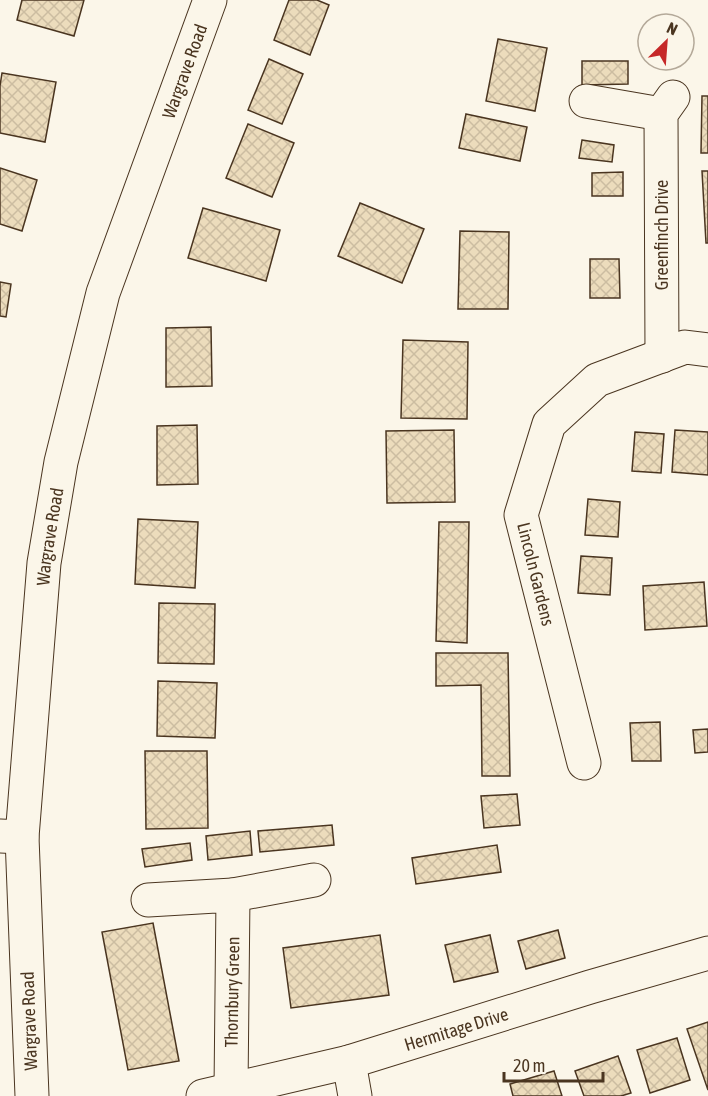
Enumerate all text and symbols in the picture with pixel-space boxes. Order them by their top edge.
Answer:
north arrow [636,12,696,72]
text: N [664,18,680,39]
street label: Wargrave Road [157,21,211,121]
street label: Greenfinch Drive [651,180,672,290]
street label: Wargrave Road [32,486,67,586]
street label: Lincoln Gardens [513,520,559,628]
street label: Thornbury Green [221,936,243,1048]
street label: Wargrave Road [17,971,41,1071]
street label: Hermitage Drive [402,1003,511,1055]
scale bar [504,1045,603,1083]
text: 20 m [513,1055,545,1076]

